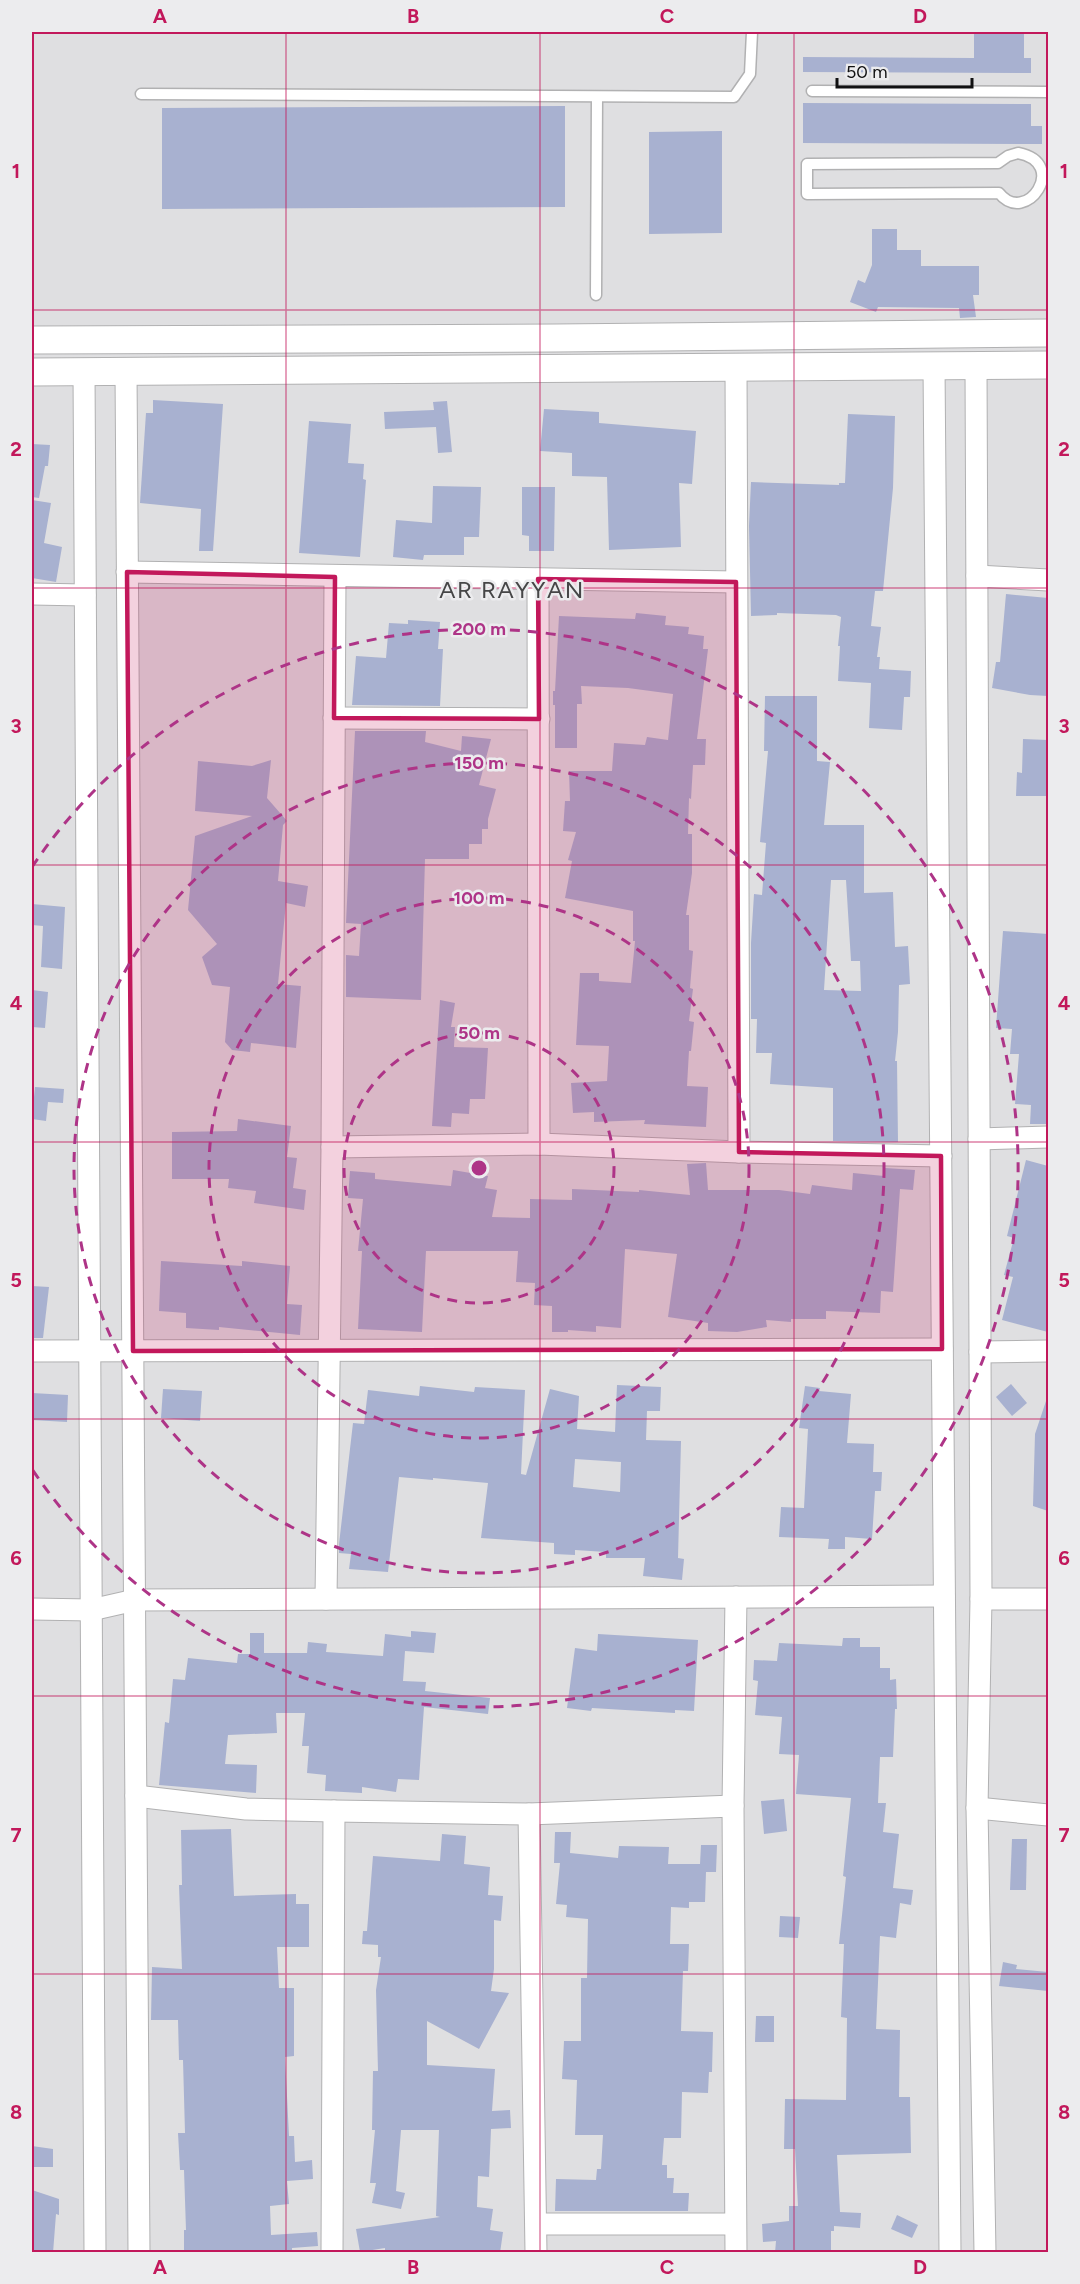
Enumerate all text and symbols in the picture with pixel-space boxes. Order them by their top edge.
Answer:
text: A [153,4,168,28]
text: B [407,4,419,28]
text: C [660,4,674,28]
text: D [913,4,927,28]
scale bar [837,51,972,89]
text: 50 m [846,61,888,83]
text: 1 [12,159,20,183]
text: 1 [1060,159,1068,183]
text: 2 [10,437,22,461]
text: 2 [1058,437,1070,461]
district label: AR RAYYAN [439,575,585,604]
text: 200 m [452,618,506,640]
text: 3 [10,714,22,738]
text: 3 [1058,714,1070,738]
text: 150 m [454,752,504,774]
text: 100 m [454,887,504,909]
text: 4 [10,991,23,1015]
text: 4 [1058,991,1071,1015]
text: 50 m [458,1022,500,1044]
centre of rings [469,1158,489,1178]
text: 5 [10,1268,22,1292]
text: 5 [1058,1268,1070,1292]
text: 6 [10,1546,22,1570]
text: 6 [1058,1546,1070,1570]
text: 7 [10,1823,22,1847]
text: 7 [1058,1823,1070,1847]
text: 8 [10,2100,22,2124]
text: 8 [1058,2100,1070,2124]
text: A [153,2255,168,2279]
text: B [407,2255,419,2279]
text: C [660,2255,674,2279]
text: D [913,2255,927,2279]

